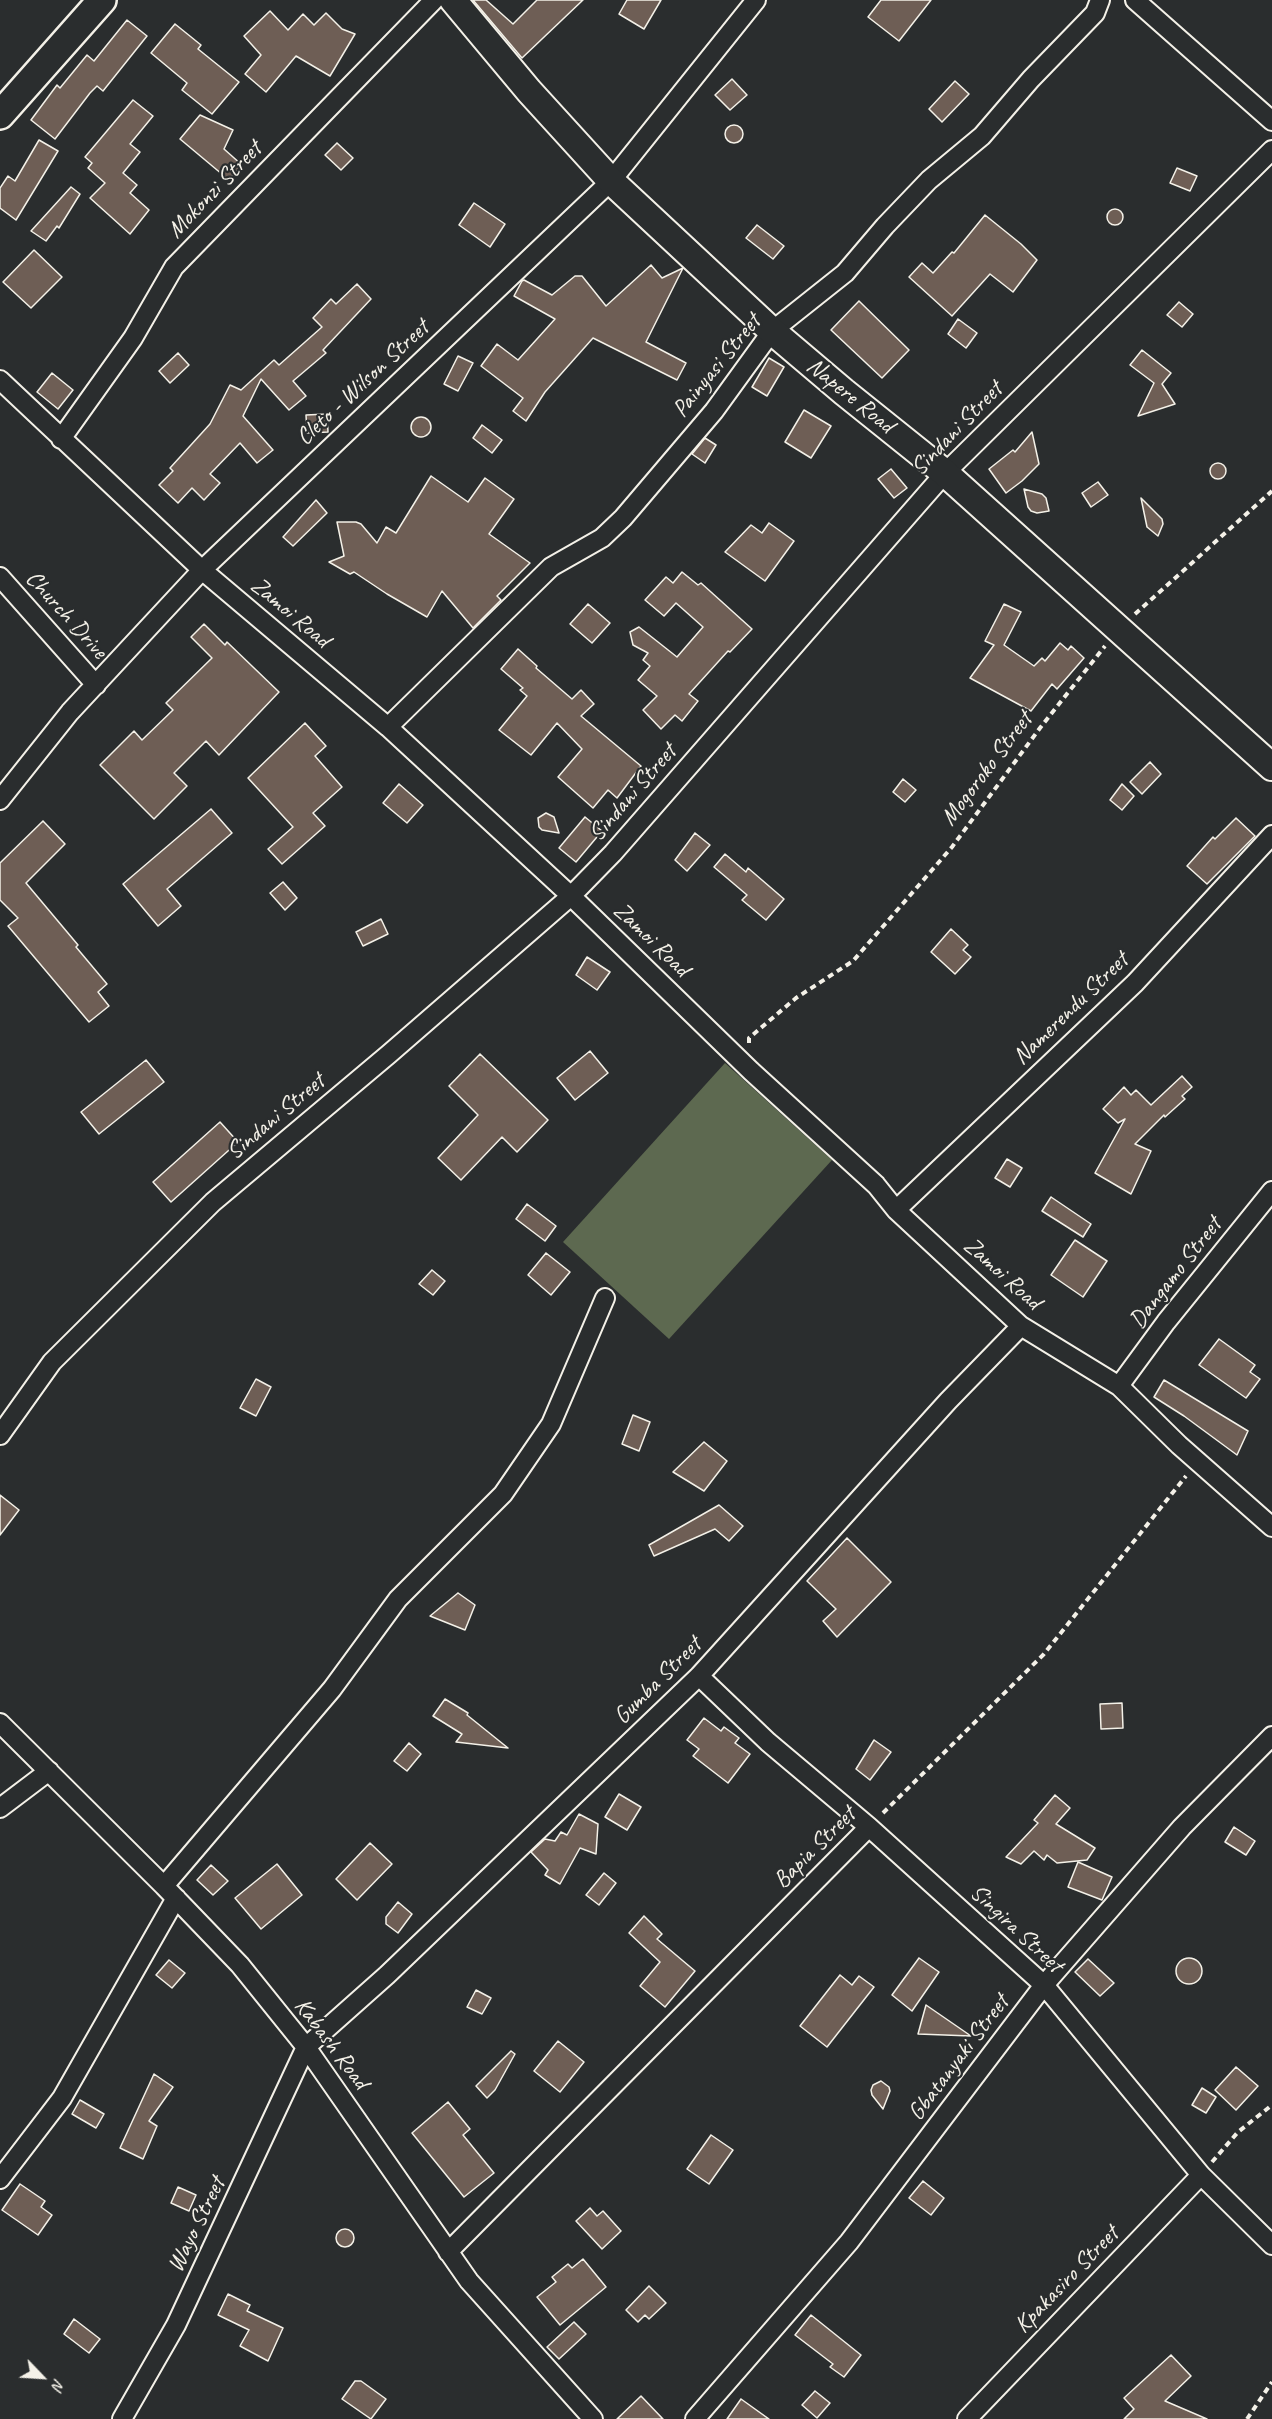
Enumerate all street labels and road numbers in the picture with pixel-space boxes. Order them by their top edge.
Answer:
street label: Mokonzi Street [162,135,268,245]
street label: Painyasi Street [667,308,767,424]
street label: Cleto - Wilson Street [291,314,435,452]
street label: Napere Road [800,352,900,440]
street label: Sindani Street [905,376,1009,482]
street label: Church Drive [19,565,113,665]
street label: Zamoi Road [244,571,336,655]
street label: Mogoroko Street [935,706,1039,832]
street label: Sindani Street [583,738,683,848]
street label: Zamoi Road [607,897,695,983]
street label: Namerendu Street [1007,947,1135,1071]
street label: Sindani Street [221,1067,331,1167]
street label: Dangamo Street [1124,1212,1228,1334]
street label: Zamoi Road [957,1232,1047,1316]
street label: Gumba Street [608,1631,708,1731]
street label: Bapia Street [768,1801,862,1895]
street label: Singira Street [963,1879,1069,1979]
street label: Gbatanyaki Street [902,1989,1016,2127]
street label: Kabash Road [287,1993,375,2095]
street label: Wayo Street [162,2173,232,2277]
street label: Kpakasiro Street [1009,2220,1125,2340]

